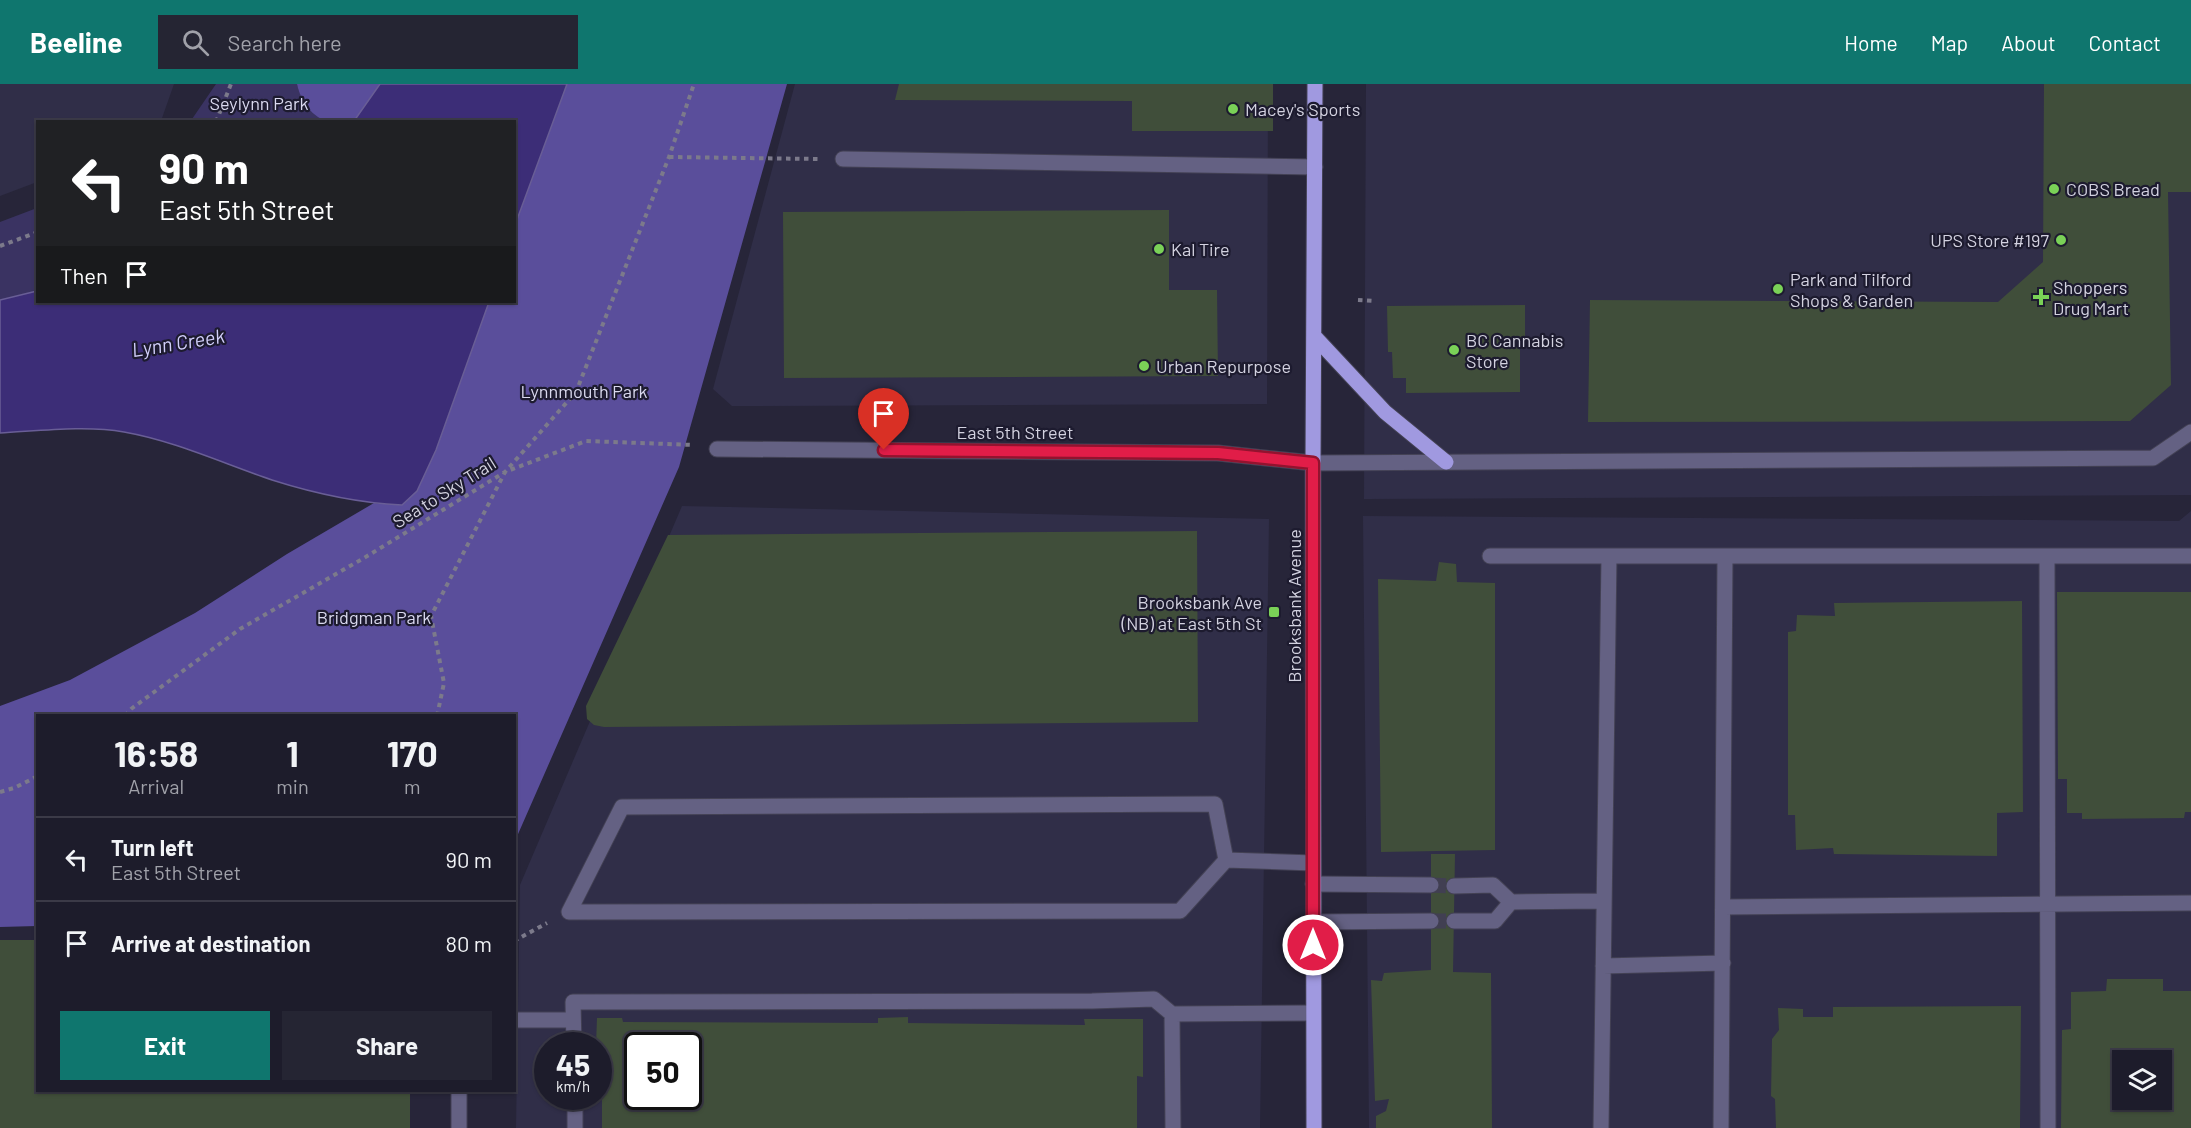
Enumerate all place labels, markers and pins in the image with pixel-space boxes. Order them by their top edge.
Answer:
place label: Macey's Sports [1245,98,1360,120]
marker: Macey's Sports [1226,102,1240,116]
place label: COBS Bread [2066,178,2160,200]
marker: COBS Bread [2047,182,2061,196]
place label: UPS Store #197 [1930,229,2049,251]
marker: UPS Store #197 [2054,233,2068,247]
place label: Kal Tire [1171,238,1230,260]
marker: Kal Tire [1152,242,1166,256]
place label: Park and Tilford Shops & Garden [1790,268,1913,311]
place label: Shoppers Drug Mart [2053,276,2129,319]
marker: Park and Tilford Shops & Garden [1771,282,1785,296]
marker: Shoppers Drug Mart [2034,290,2048,304]
place label: BC Cannabis Store [1466,329,1563,372]
marker: BC Cannabis Store [1447,343,1461,357]
place label: Urban Repurpose [1156,355,1291,377]
marker: Urban Repurpose [1137,359,1151,373]
pin [858,388,909,450]
place label: Brooksbank Ave (NB) at East 5th St [1120,591,1262,634]
marker: Brooksbank Ave (NB) at East 5th St [1267,605,1281,619]

